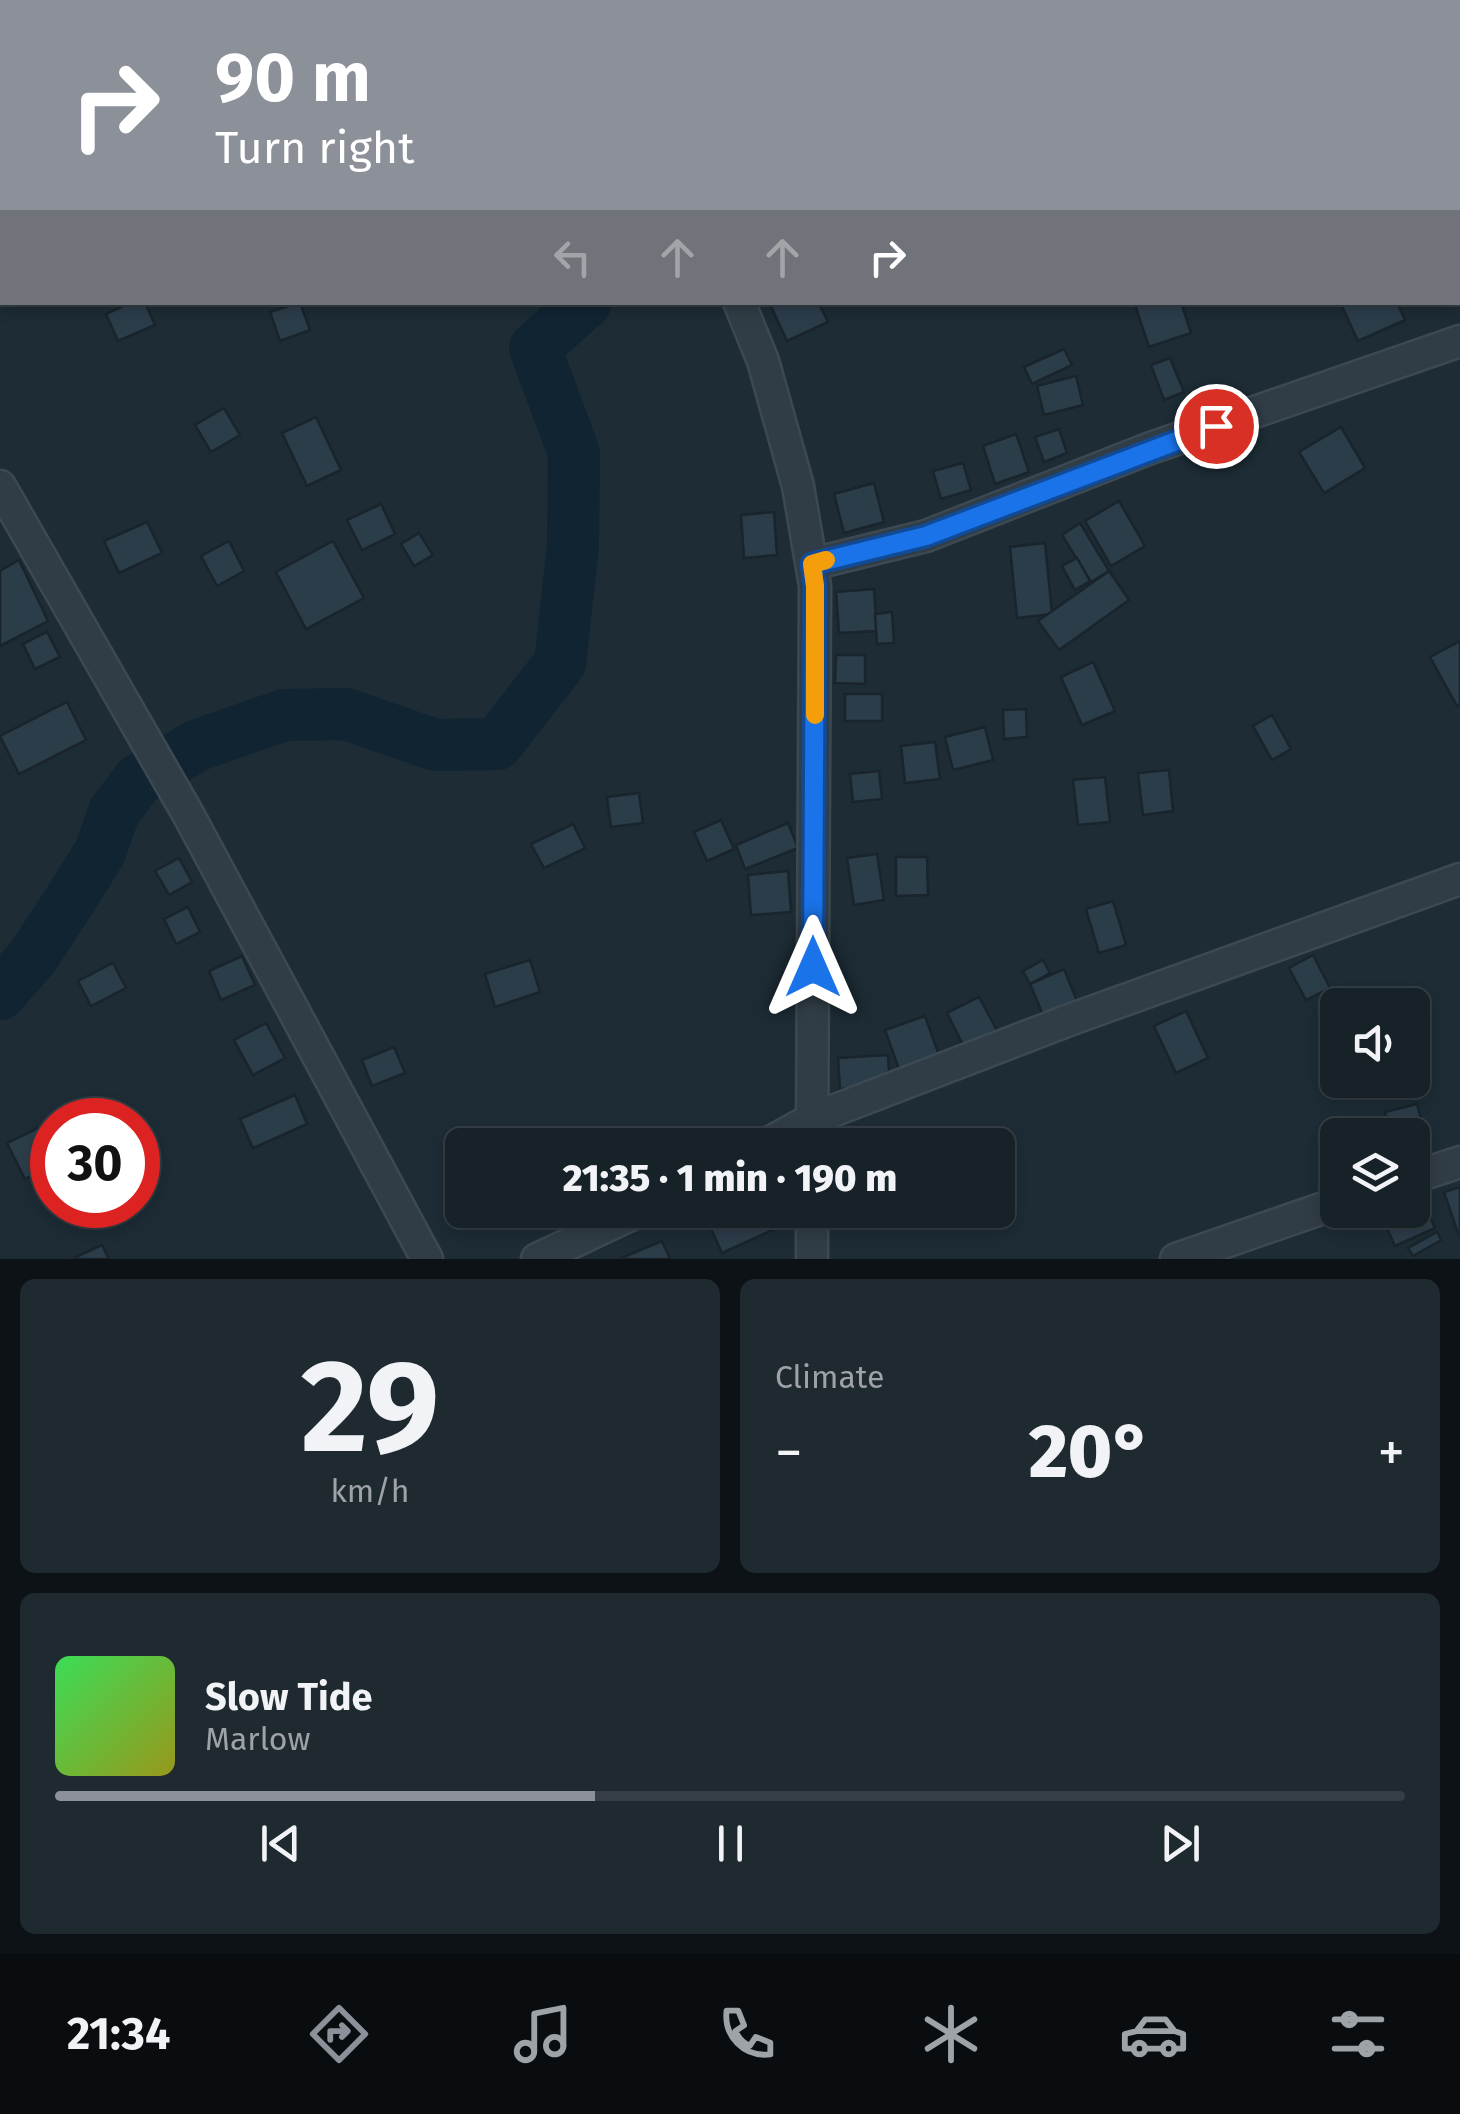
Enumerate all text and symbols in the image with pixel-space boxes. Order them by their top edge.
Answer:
text: 90 m [215,36,371,120]
icon: right [50,40,180,170]
text: Turn right [215,121,414,175]
icon: left [545,230,600,285]
icon: ahead [650,230,705,285]
icon: ahead [755,230,810,285]
icon: right [860,230,915,285]
pin [1174,384,1259,469]
icon: arrive [1189,399,1244,454]
position arrow [761,915,865,1019]
map controls [1320,988,1430,1228]
button: sound [1320,988,1430,1098]
speed limit sign: 30 [30,1098,160,1228]
button: layers [1320,1118,1430,1228]
text: 21:35 · 1 min · 190 m [563,1155,897,1201]
text: 29 [301,1329,439,1485]
text: Climate [775,1358,884,1396]
text: 20° [1029,1407,1151,1497]
text: − [775,1420,803,1486]
text: + [1378,1420,1405,1486]
text: km/h [330,1472,410,1510]
text: Slow Tide [205,1674,373,1720]
text: Marlow [205,1720,311,1758]
icon: previous [253,1816,308,1871]
icon: pause [703,1816,758,1871]
icon: next [1153,1816,1208,1871]
icon: directions [304,1999,374,2069]
icon: music [508,1999,578,2069]
icon: phone [712,1999,782,2069]
icon: climate [916,1999,986,2069]
icon: car [1119,1999,1189,2069]
icon: filters [1323,1999,1393,2069]
text: 21:34 [67,2007,170,2061]

